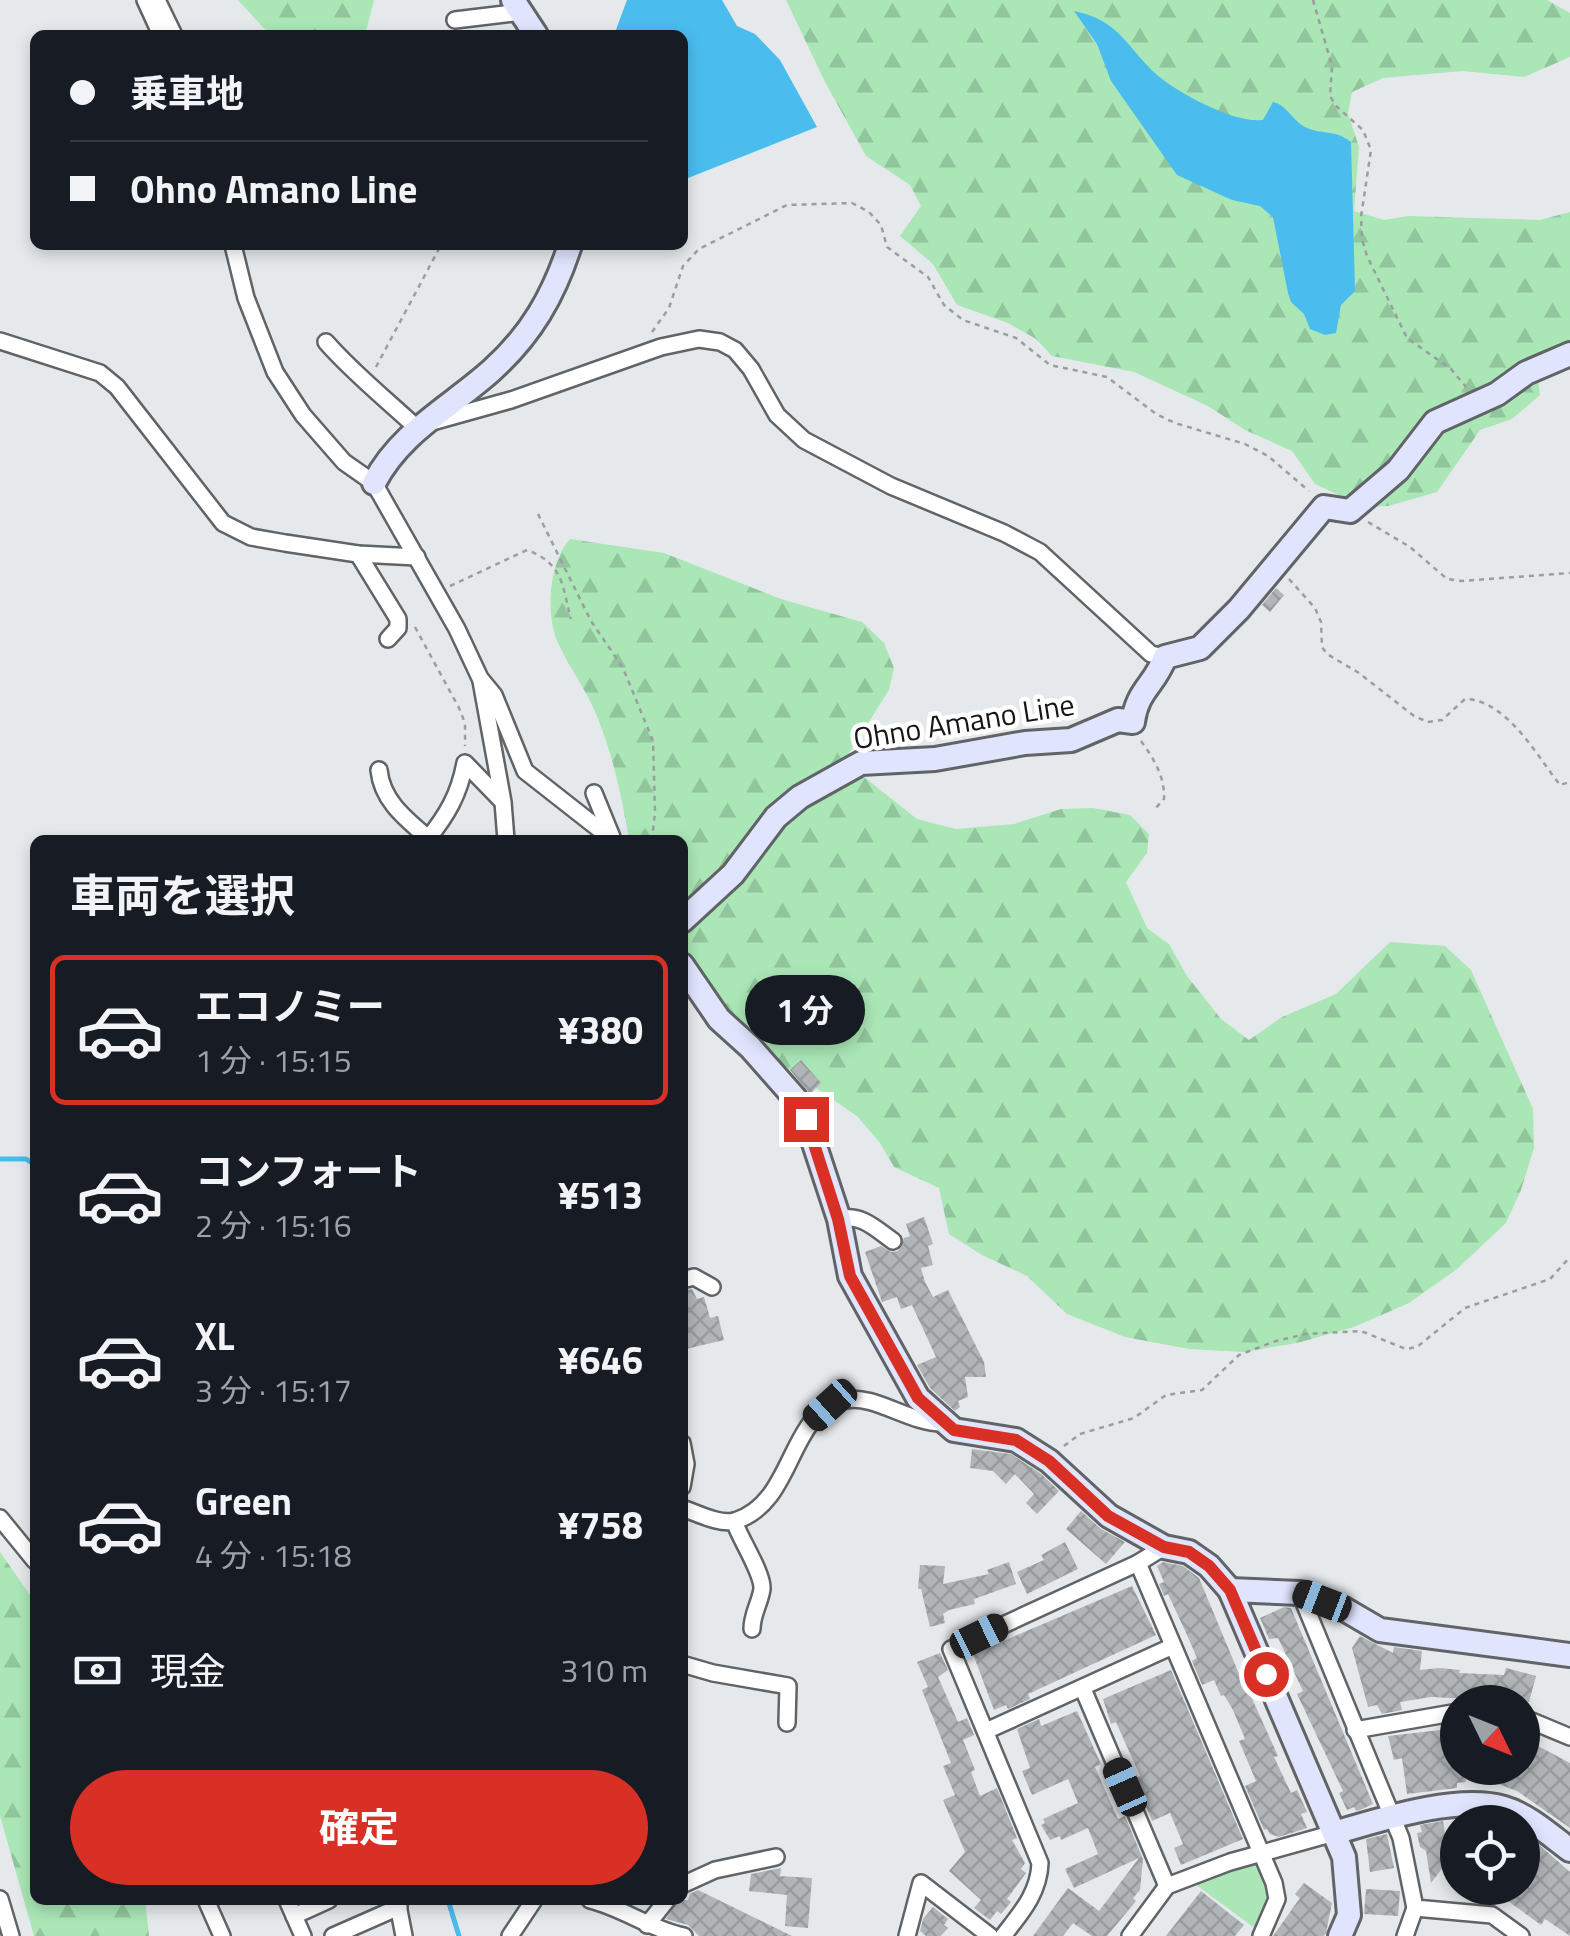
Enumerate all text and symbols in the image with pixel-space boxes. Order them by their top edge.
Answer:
text: 乗車地 [130,64,244,122]
text: Ohno Amano Line [130,160,417,218]
street label: Ohno Amano Line [850,681,1078,761]
text: 車両を選択 [70,861,295,929]
callout: 1 分 [746,974,866,1044]
text: エコノミー [195,977,385,1035]
icon: car [75,985,165,1075]
text: 1 分 [777,986,833,1034]
text: ¥380 [558,1001,643,1059]
text: 1 分 · 15:15 [195,1036,352,1084]
route end [784,1097,829,1142]
text: コンフォート [195,1142,422,1200]
icon: car [75,1150,165,1240]
text: ¥513 [558,1166,643,1224]
text: 2 分 · 15:16 [195,1201,352,1249]
text: XL [195,1307,235,1365]
icon: car [75,1315,165,1405]
text: ¥646 [558,1331,643,1389]
text: 3 分 · 15:17 [195,1366,352,1414]
car [798,1374,862,1436]
text: Green [195,1472,292,1530]
icon: car [75,1480,165,1570]
text: ¥758 [558,1496,643,1554]
text: 4 分 · 15:18 [195,1531,352,1579]
car [1289,1576,1355,1626]
car [945,1609,1013,1663]
text: 現金 [150,1642,226,1700]
icon: cash [70,1643,125,1698]
text: 310 m [560,1646,648,1694]
route start [1244,1652,1289,1697]
north arrow [1440,1685,1540,1785]
map controls [1440,1685,1540,1905]
car [1099,1753,1151,1821]
button: 確定 [70,1770,648,1885]
button: locate [1440,1805,1540,1905]

